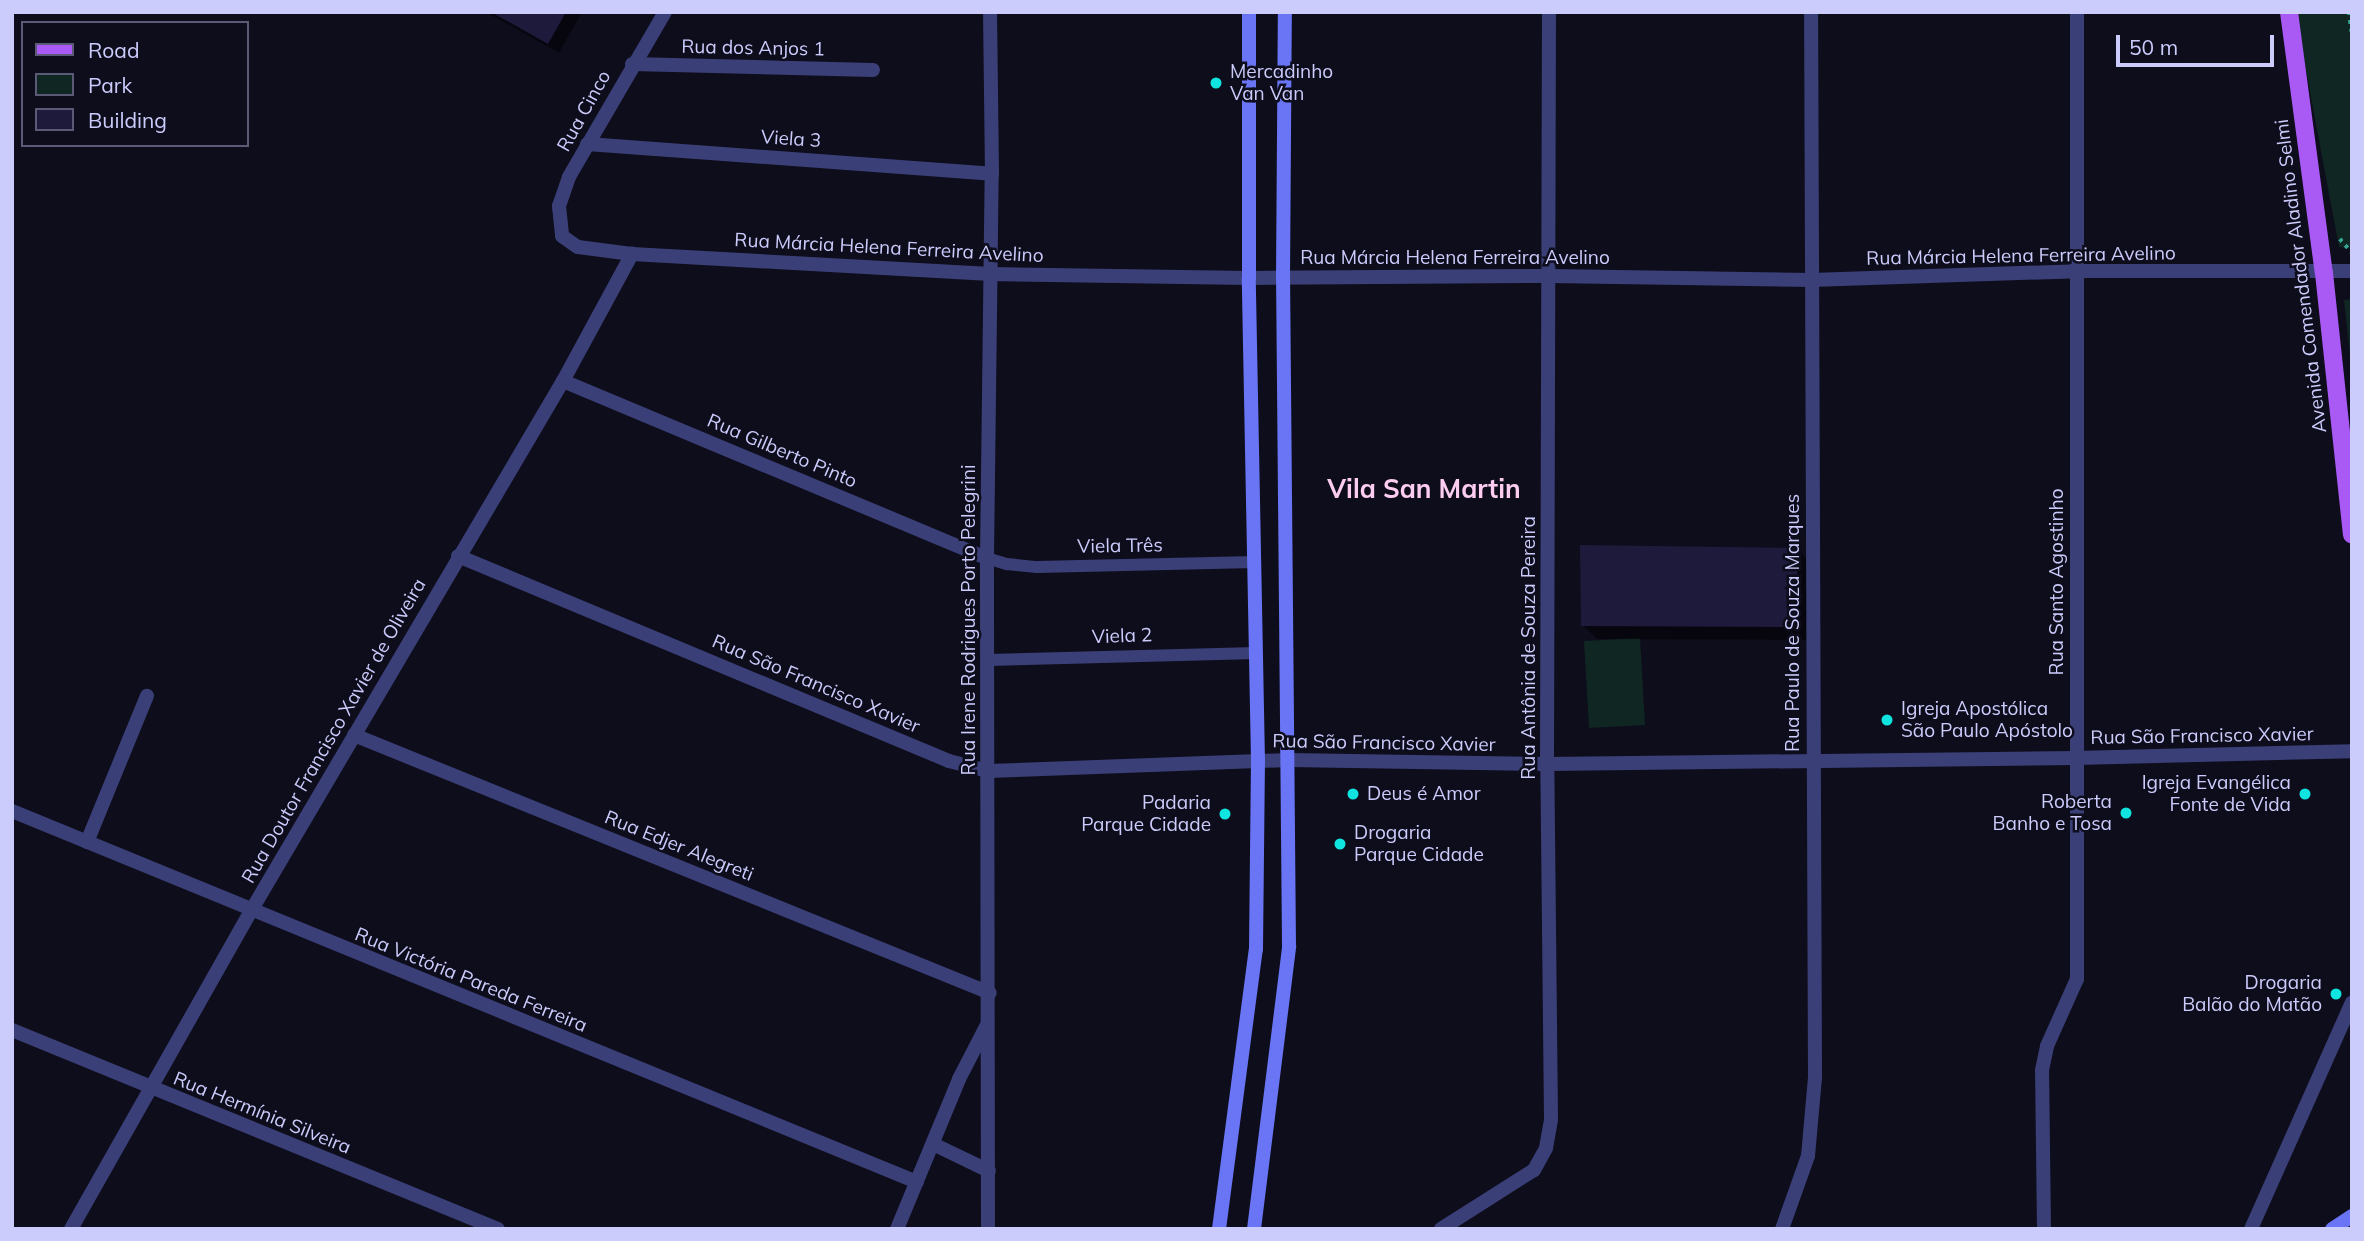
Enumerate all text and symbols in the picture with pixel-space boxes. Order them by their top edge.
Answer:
legend [21,21,248,147]
scale bar [2119,21,2276,65]
text: 50 m [2129,34,2178,60]
street label: Rua dos Anjos 1 [681,35,825,61]
text: Road [88,37,139,63]
place label: Mercadinho Van Van [1230,61,1333,105]
street label: Rua Cinco [552,66,616,156]
text: Park [88,72,132,98]
marker: Mercadinho Van Van [1208,75,1224,91]
text: Building [88,107,167,133]
street label: Avenida Comendador Aladino Selmi [2270,118,2332,434]
street label: Viela 3 [760,126,822,152]
street label: Rua Márcia Helena Ferreira Avelino [734,229,1044,267]
street label: Rua Márcia Helena Ferreira Avelino [1866,242,2176,270]
street label: Rua Márcia Helena Ferreira Avelino [1300,247,1610,269]
street label: Rua Gilberto Pinto [704,409,860,493]
street label: Rua Irene Rodrigues Porto Pelegrini [958,465,980,775]
district label: Vila San Martin [1327,473,1521,505]
street label: Rua Santo Agostinho [2046,489,2068,675]
street label: Rua Paulo de Souza Marques [1782,494,1804,752]
street label: Rua Antônia de Souza Pereira [1518,516,1540,780]
street label: Viela Três [1077,534,1163,558]
street label: Rua Doutor Francisco Xavier de Oliveira [237,575,431,887]
street label: Viela 2 [1091,624,1153,648]
street label: Rua São Francisco Xavier [709,630,923,738]
place label: Igreja Apostólica São Paulo Apóstolo [1901,698,2073,742]
marker: Igreja Apostólica São Paulo Apóstolo [1879,712,1895,728]
street label: Rua São Francisco Xavier [2090,723,2314,749]
street label: Rua São Francisco Xavier [1272,730,1496,756]
place label: Igreja Evangélica Fonte de Vida [2142,772,2291,816]
place label: Deus é Amor [1367,783,1481,805]
marker: Deus é Amor [1345,786,1361,802]
marker: Igreja Evangélica Fonte de Vida [2297,786,2313,802]
place label: Roberta Banho e Tosa [1993,791,2112,835]
place label: Padaria Parque Cidade [1081,792,1211,836]
marker: Roberta Banho e Tosa [2118,805,2134,821]
street label: Rua Edjer Alegreti [601,806,757,886]
marker: Padaria Parque Cidade [1217,806,1233,822]
place label: Drogaria Parque Cidade [1354,822,1484,866]
marker: Drogaria Parque Cidade [1332,836,1348,852]
street label: Rua Victória Pareda Ferreira [352,923,590,1037]
place label: Drogaria Balão do Matão [2182,972,2322,1016]
marker: Drogaria Balão do Matão [2328,986,2344,1002]
street label: Rua Hermínia Silveira [170,1067,354,1159]

